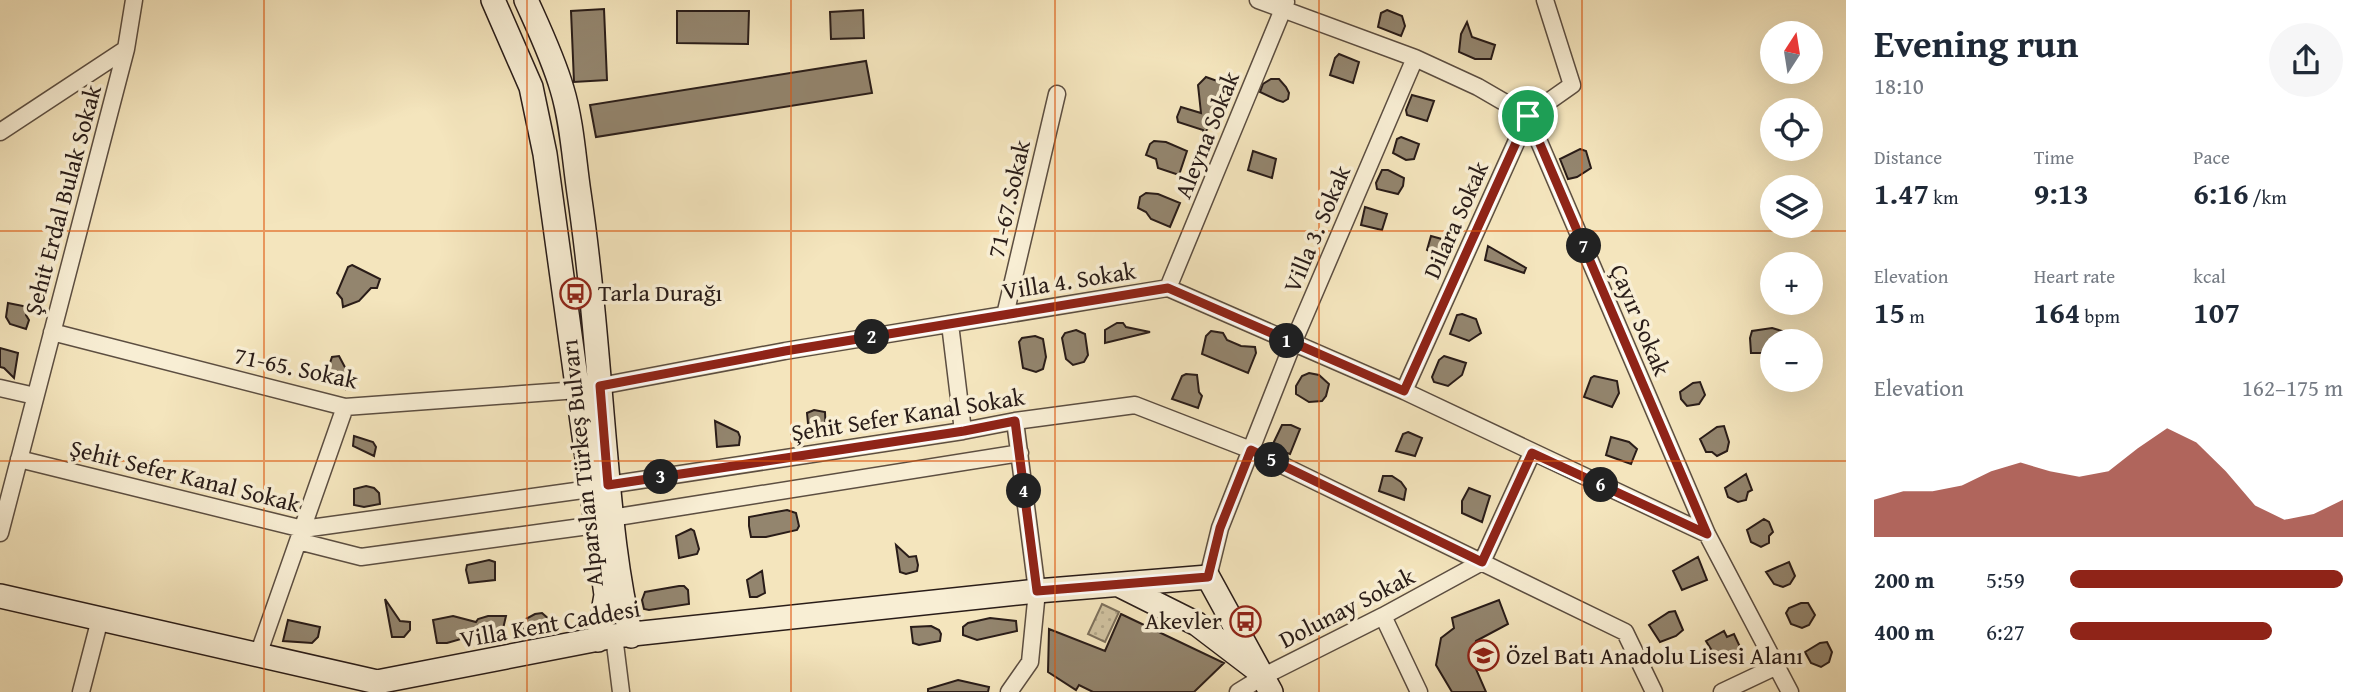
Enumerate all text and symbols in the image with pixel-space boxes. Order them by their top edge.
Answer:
text: Evening run [1874,15,2078,71]
north arrow [1760,21,1824,84]
map controls [1760,21,1823,392]
button: share [2269,23,2343,97]
street label: Aleyna Sokak [1165,65,1248,204]
text: 18:10 [1874,69,1924,102]
street label: Şehit Erdal Bulak Sokak [15,80,110,319]
pin [1498,86,1558,146]
icon: arrive [1509,97,1547,135]
button: locate [1760,98,1823,161]
street label: 71-67.Sokak [978,136,1039,261]
text: Distance [1874,143,1942,171]
text: Time [2034,143,2074,171]
text: Pace [2193,143,2230,171]
street label: Dilara Sokak [1414,155,1497,284]
street label: Villa 3. Sokak [1274,159,1359,298]
text: 1.47 [1874,171,1929,215]
text: 9:13 [2034,171,2089,215]
text: 6:16 [2193,171,2248,215]
button: layers [1760,175,1823,238]
text: km [1929,183,1958,211]
text: /km [2248,183,2287,211]
pin: 7 [1566,229,1602,264]
text: 7 [1579,231,1588,259]
button: + [1760,252,1823,315]
street label: Villa 4. Sokak [1000,253,1139,308]
street label: Çayır Sokak [1601,259,1680,382]
text: Elevation [1874,262,1948,290]
text: Heart rate [2034,262,2115,290]
text: kcal [2193,262,2226,290]
place label: Tarla Durağı [598,275,723,310]
bus stop icon: Tarla Durağı [558,276,592,310]
text: 15 [1874,290,1905,334]
text: 164 [2034,290,2080,334]
text: 107 [2193,290,2240,334]
text: m [1905,302,1925,330]
text: bpm [2080,302,2120,330]
pin: 2 [854,320,890,354]
text: 2 [867,322,876,350]
pin: 1 [1270,324,1304,358]
text: 1 [1282,326,1291,354]
button: − [1760,329,1823,392]
street label: 71-65. Sokak [231,337,362,398]
street label: Alparslan Türkeş Bulvarı [551,337,612,589]
text: Elevation [1874,371,1964,404]
text: 162–175 m [2242,371,2343,404]
street label: Şehit Sefer Kanal Sokak [789,379,1028,450]
street label: Şehit Sefer Kanal Sokak [66,430,305,521]
pin: 5 [1254,442,1290,477]
text: 5 [1267,445,1276,473]
pin: 3 [644,460,678,494]
text: 3 [656,462,665,490]
pin: 6 [1584,468,1618,503]
text: 6 [1596,470,1605,498]
pin: 4 [1006,474,1042,508]
text: 4 [1019,476,1028,504]
street label: Dolunay Sokak [1273,558,1422,657]
text: 200 m [1874,563,1935,596]
text: 5:59 [1986,563,2025,596]
street label: Villa Kent Caddesi [457,590,643,657]
place label: Akevler [1145,603,1222,638]
bus stop icon: Akevler [1228,604,1262,638]
text: 400 m [1874,615,1935,648]
text: 6:27 [1986,615,2025,648]
place label: Özel Batı Anadolu Lisesi Alanı [1506,638,1803,673]
school or university icon: Özel Batı Anadolu Lisesi Alanı [1466,639,1500,673]

